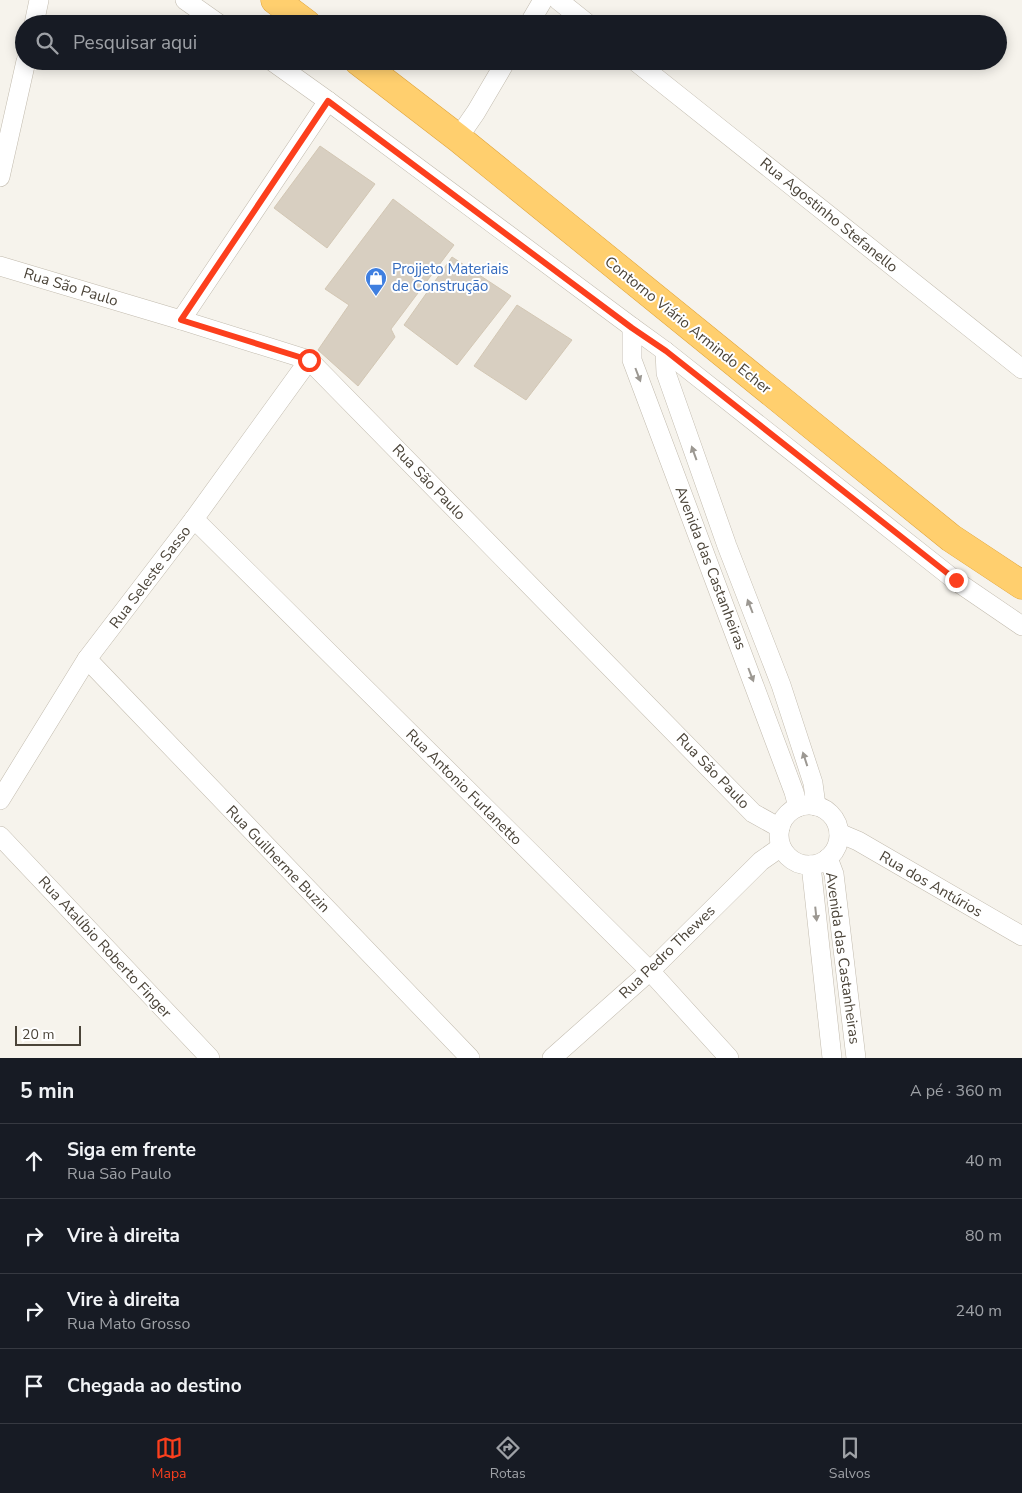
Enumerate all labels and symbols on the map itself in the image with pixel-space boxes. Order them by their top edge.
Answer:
street label: Rua Agostinho Stefanello [756,153,902,277]
street label: Contorno Viário Armindo Echer [601,252,776,399]
place label: Projjeto Materiais de Construção [392,259,509,296]
street label: Rua São Paulo [21,263,121,311]
shop icon: Projjeto Materiais de Construção [364,266,388,297]
route start [298,349,321,372]
one-way arrow [634,368,642,383]
street label: Rua São Paulo [388,440,470,524]
one-way arrow [690,446,697,461]
street label: Avenida das Castanheiras [671,483,751,653]
street label: Rua Seleste Sasso [105,522,195,632]
route end [945,569,968,592]
one-way arrow [746,599,754,613]
one-way arrow [747,668,755,682]
street label: Rua Antonio Furlanetto [402,725,526,849]
street label: Rua São Paulo [672,729,754,813]
one-way arrow [801,751,809,766]
street label: Rua Guilherme Buzin [222,801,334,917]
street label: Rua dos Antúrios [876,846,986,922]
street label: Avenida das Castanheiras [821,871,865,1045]
street label: Rua Atalíbio Roberto Finger [34,872,177,1023]
street label: Rua Pedro Thewes [614,901,720,1003]
one-way arrow [813,906,821,922]
scale bar [15,1023,81,1046]

